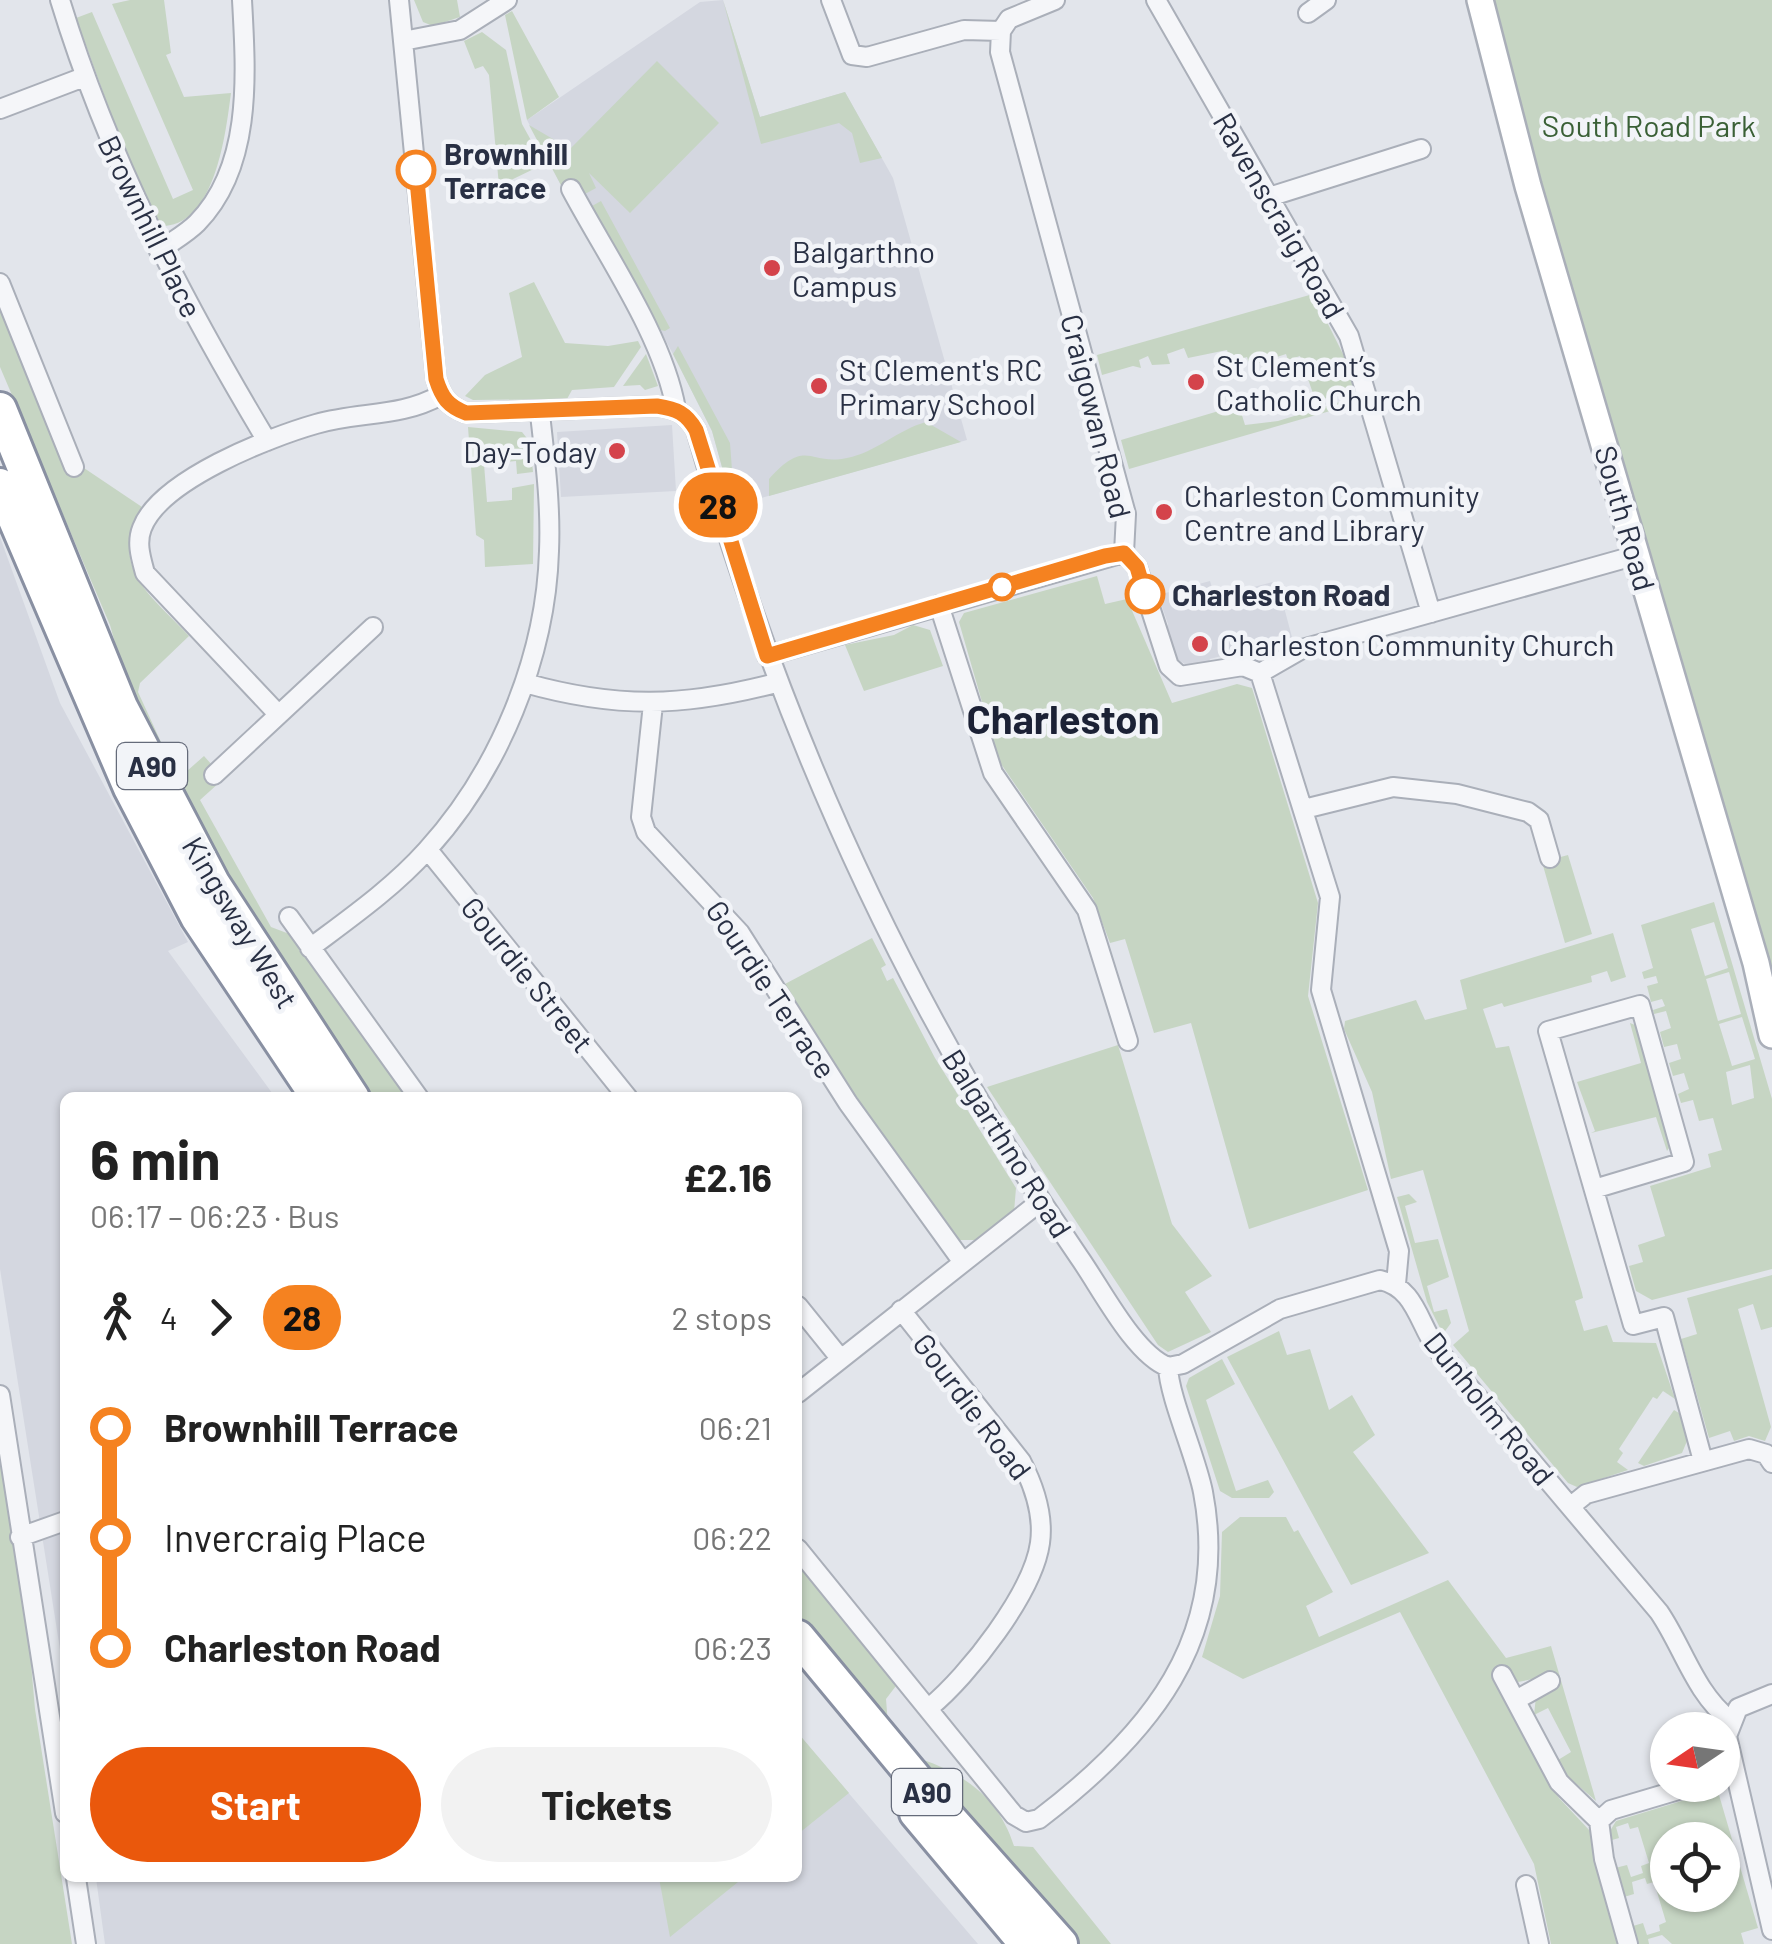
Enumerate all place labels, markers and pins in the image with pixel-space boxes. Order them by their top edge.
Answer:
place label: Brownhill Terrace [444,135,568,205]
marker: Brownhill Terrace [397,151,435,189]
place label: Balgarthno Campus [792,233,935,303]
marker: Balgarthno Campus [761,257,783,279]
place label: St Clement’s Catholic Church [1216,347,1422,417]
place label: St Clement's RC Primary School [839,351,1042,421]
marker: St Clement’s Catholic Church [1185,371,1207,393]
marker: St Clement's RC Primary School [808,375,830,397]
place label: Day-Today [463,433,597,469]
marker: Day-Today [606,440,628,462]
place label: Charleston Community Centre and Library [1184,477,1480,547]
marker: Charleston Community Centre and Library [1153,501,1175,523]
unlabelled marker [989,574,1015,600]
marker: Charleston Road [1126,575,1164,613]
place label: Charleston Road [1172,576,1391,612]
place label: Charleston Community Church [1220,626,1614,662]
marker: Charleston Community Church [1189,633,1211,655]

